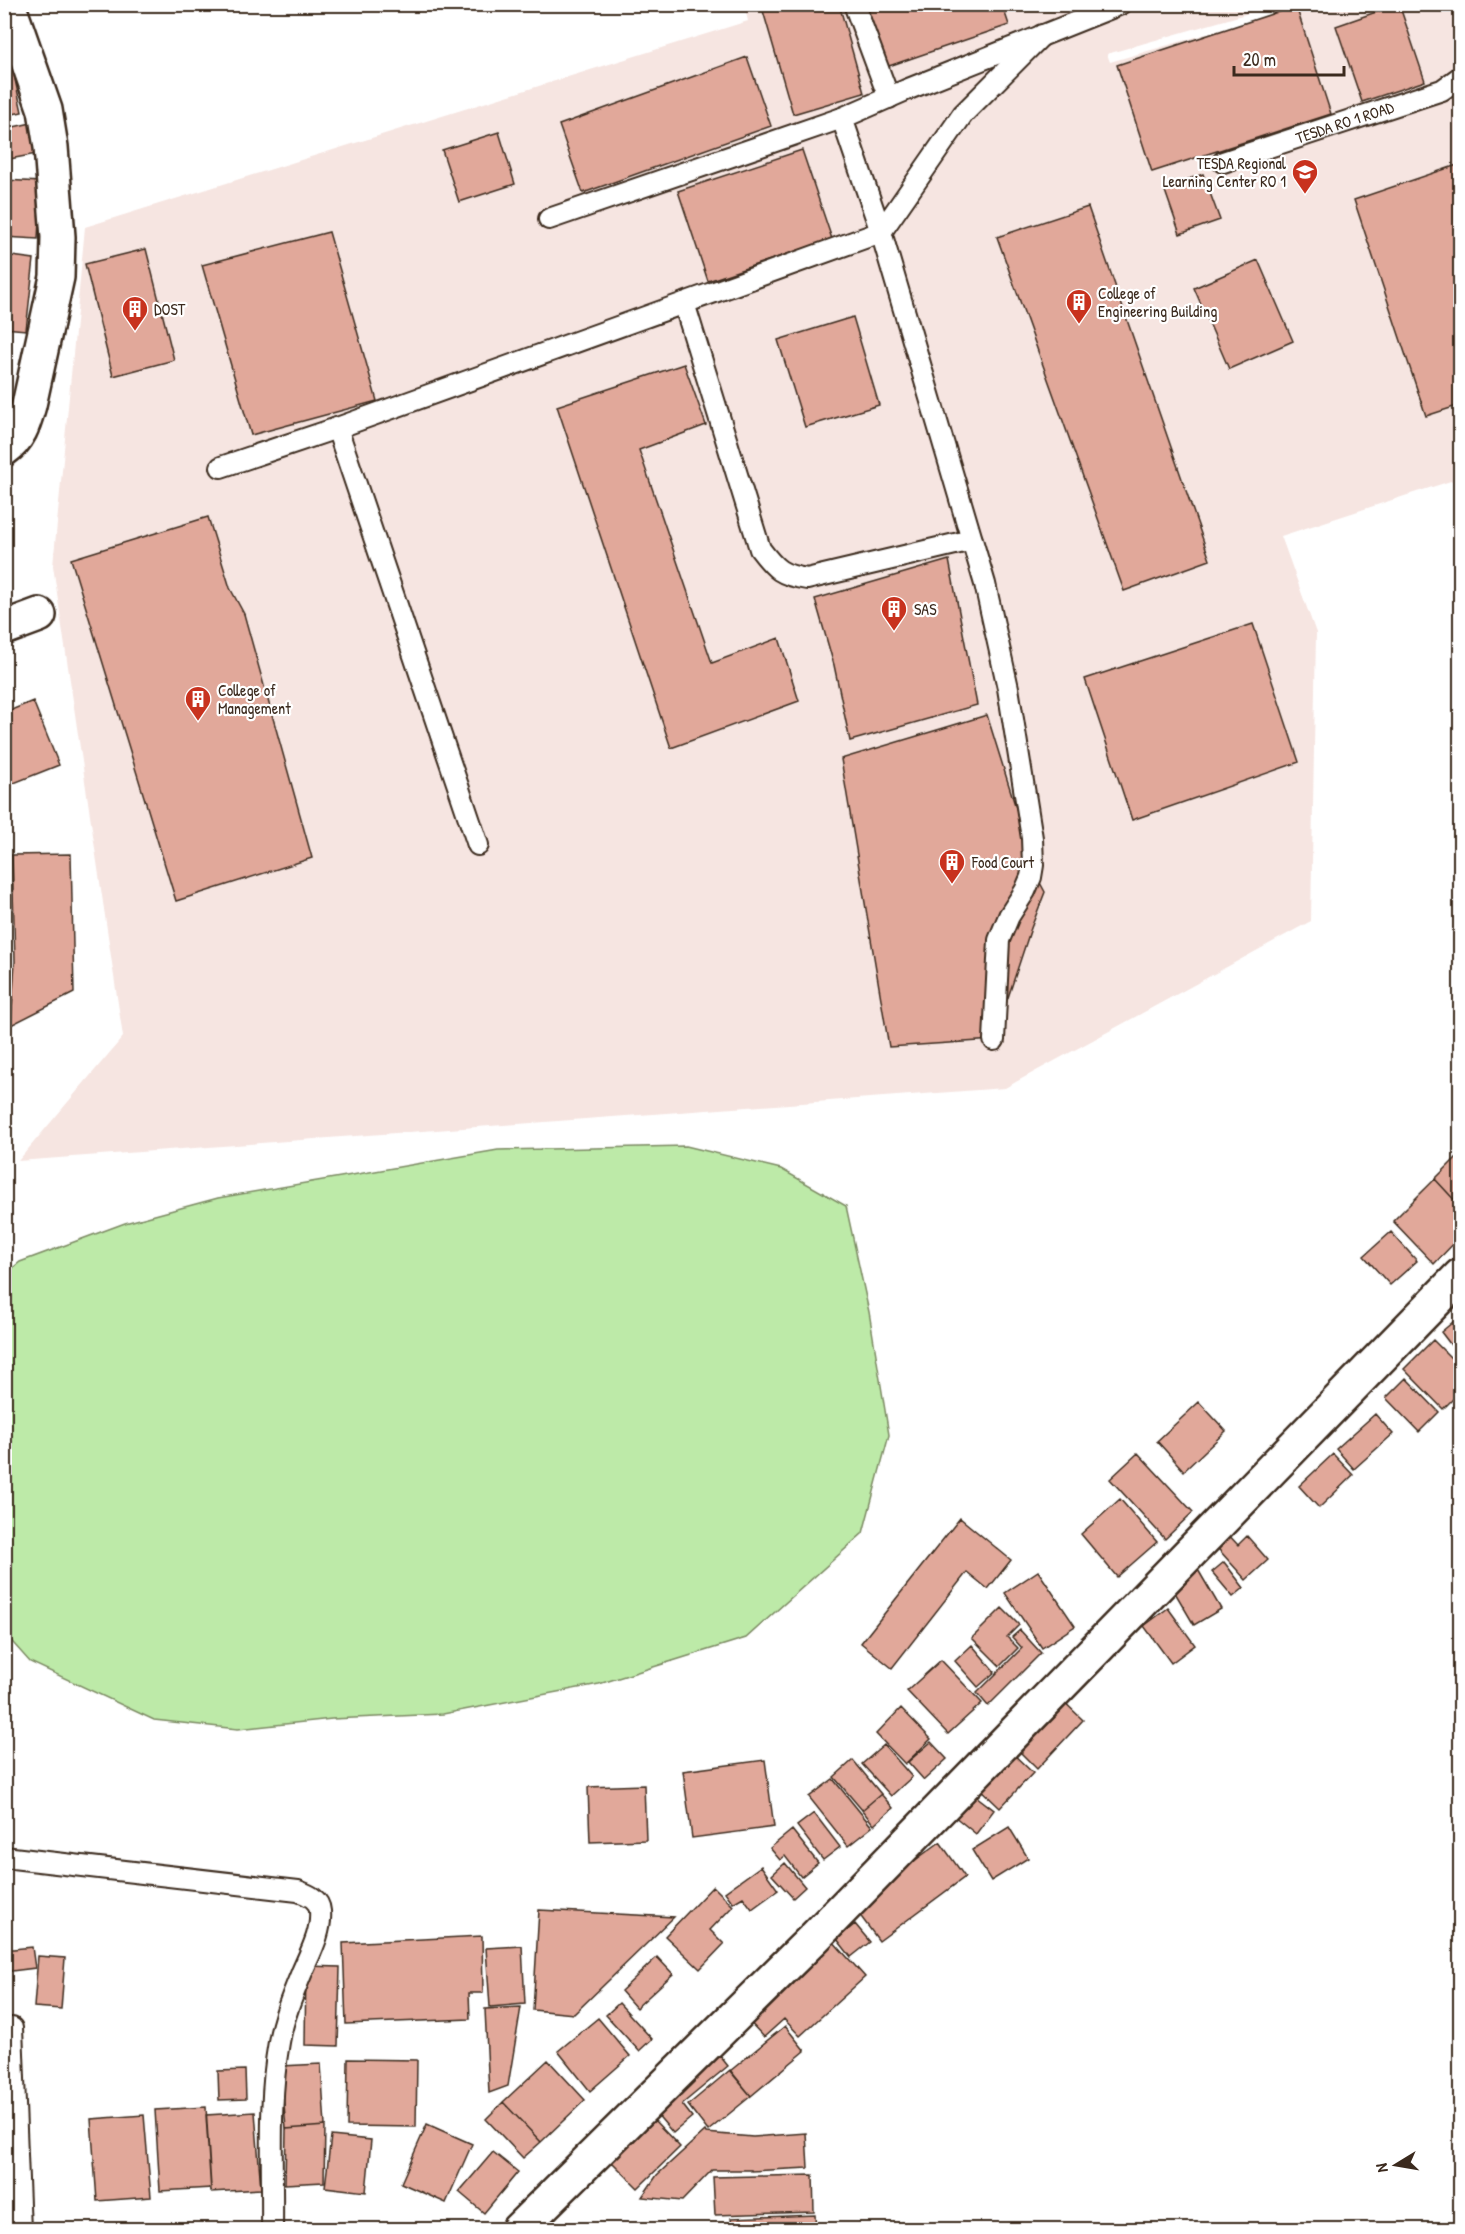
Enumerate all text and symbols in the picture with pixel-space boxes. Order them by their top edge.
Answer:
scale bar [1234,39,1344,77]
text: 20 m [1243,47,1276,72]
street label: TESDA RO 1 ROAD [1293,96,1397,148]
place label: TESDA Regional Learning Center RO 1 [1163,152,1287,192]
school or university icon: TESDA Regional Learning Center RO 1 [1290,157,1320,195]
place label: College of Engineering Building [1098,282,1217,322]
building icon: College of Engineering Building [1064,287,1094,325]
building icon: DOST [120,294,150,332]
place label: DOST [154,298,186,320]
building icon: SAS [879,594,909,632]
place label: SAS [914,598,937,620]
place label: College of Management [218,679,291,719]
building icon: College of Management [183,684,213,722]
building icon: Food Court [937,847,967,885]
place label: Food Court [971,851,1035,873]
north arrow [1366,2135,1426,2195]
text: N [1370,2161,1393,2174]

